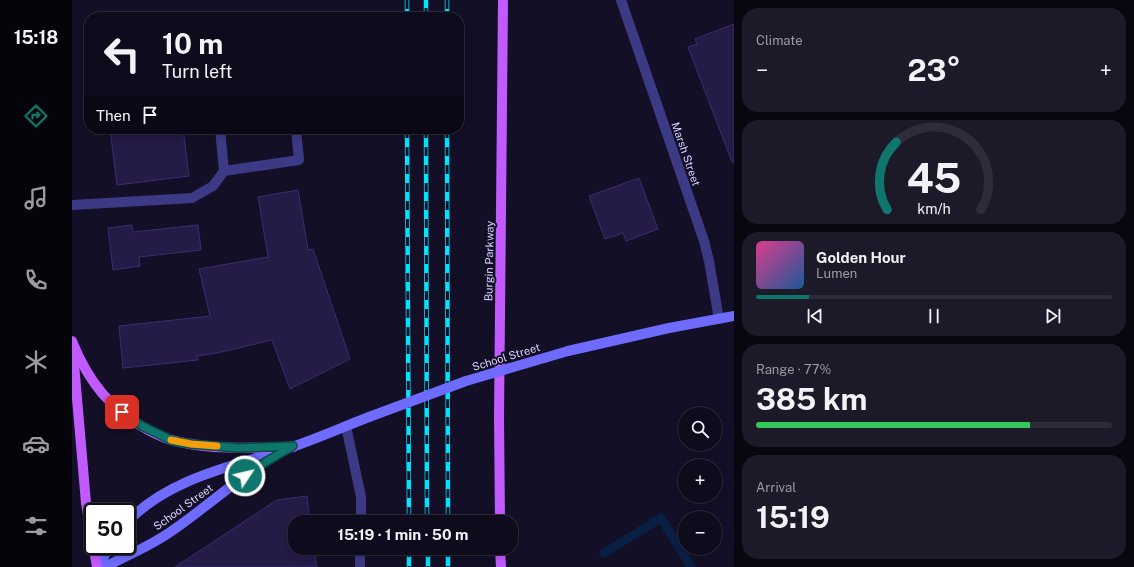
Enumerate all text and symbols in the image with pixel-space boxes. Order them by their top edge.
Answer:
text: 15:18 [14,27,58,48]
text: 10 m [162,27,223,60]
icon: left [96,28,148,80]
text: Climate [756,33,803,48]
text: 23° [907,52,961,88]
text: − [756,57,768,83]
text: + [1100,57,1112,83]
text: Turn left [162,61,232,82]
icon: directions [22,102,50,130]
icon: arrive [139,104,161,126]
text: Then [96,107,131,124]
street label: Marsh Street [669,120,703,188]
text: 45 [907,153,961,202]
icon: music [22,184,50,212]
text: km/h [917,199,951,216]
street label: Burgin Parkway [482,221,496,301]
text: Golden Hour [816,249,906,266]
icon: phone [22,266,50,294]
text: Lumen [816,266,857,281]
icon: previous [804,305,826,327]
icon: pause [923,305,945,327]
icon: next [1042,305,1064,327]
street label: School Street [471,341,541,373]
icon: climate [22,348,50,376]
text: Range · 77% [756,362,831,377]
text: 385 km [756,381,867,417]
pin [105,395,139,429]
icon: arrive [111,401,133,423]
map controls [678,407,722,555]
button: search [678,407,722,451]
icon: car [22,430,50,458]
position arrow [224,455,266,497]
button: + [678,459,722,503]
text: Arrival [756,480,796,495]
street label: School Street [151,482,215,532]
text: 15:19 [756,499,830,535]
speed limit sign: 50 [84,503,136,555]
button: − [678,511,722,555]
icon: filters [22,512,50,540]
text: 15:19 · 1 min · 50 m [338,526,468,543]

